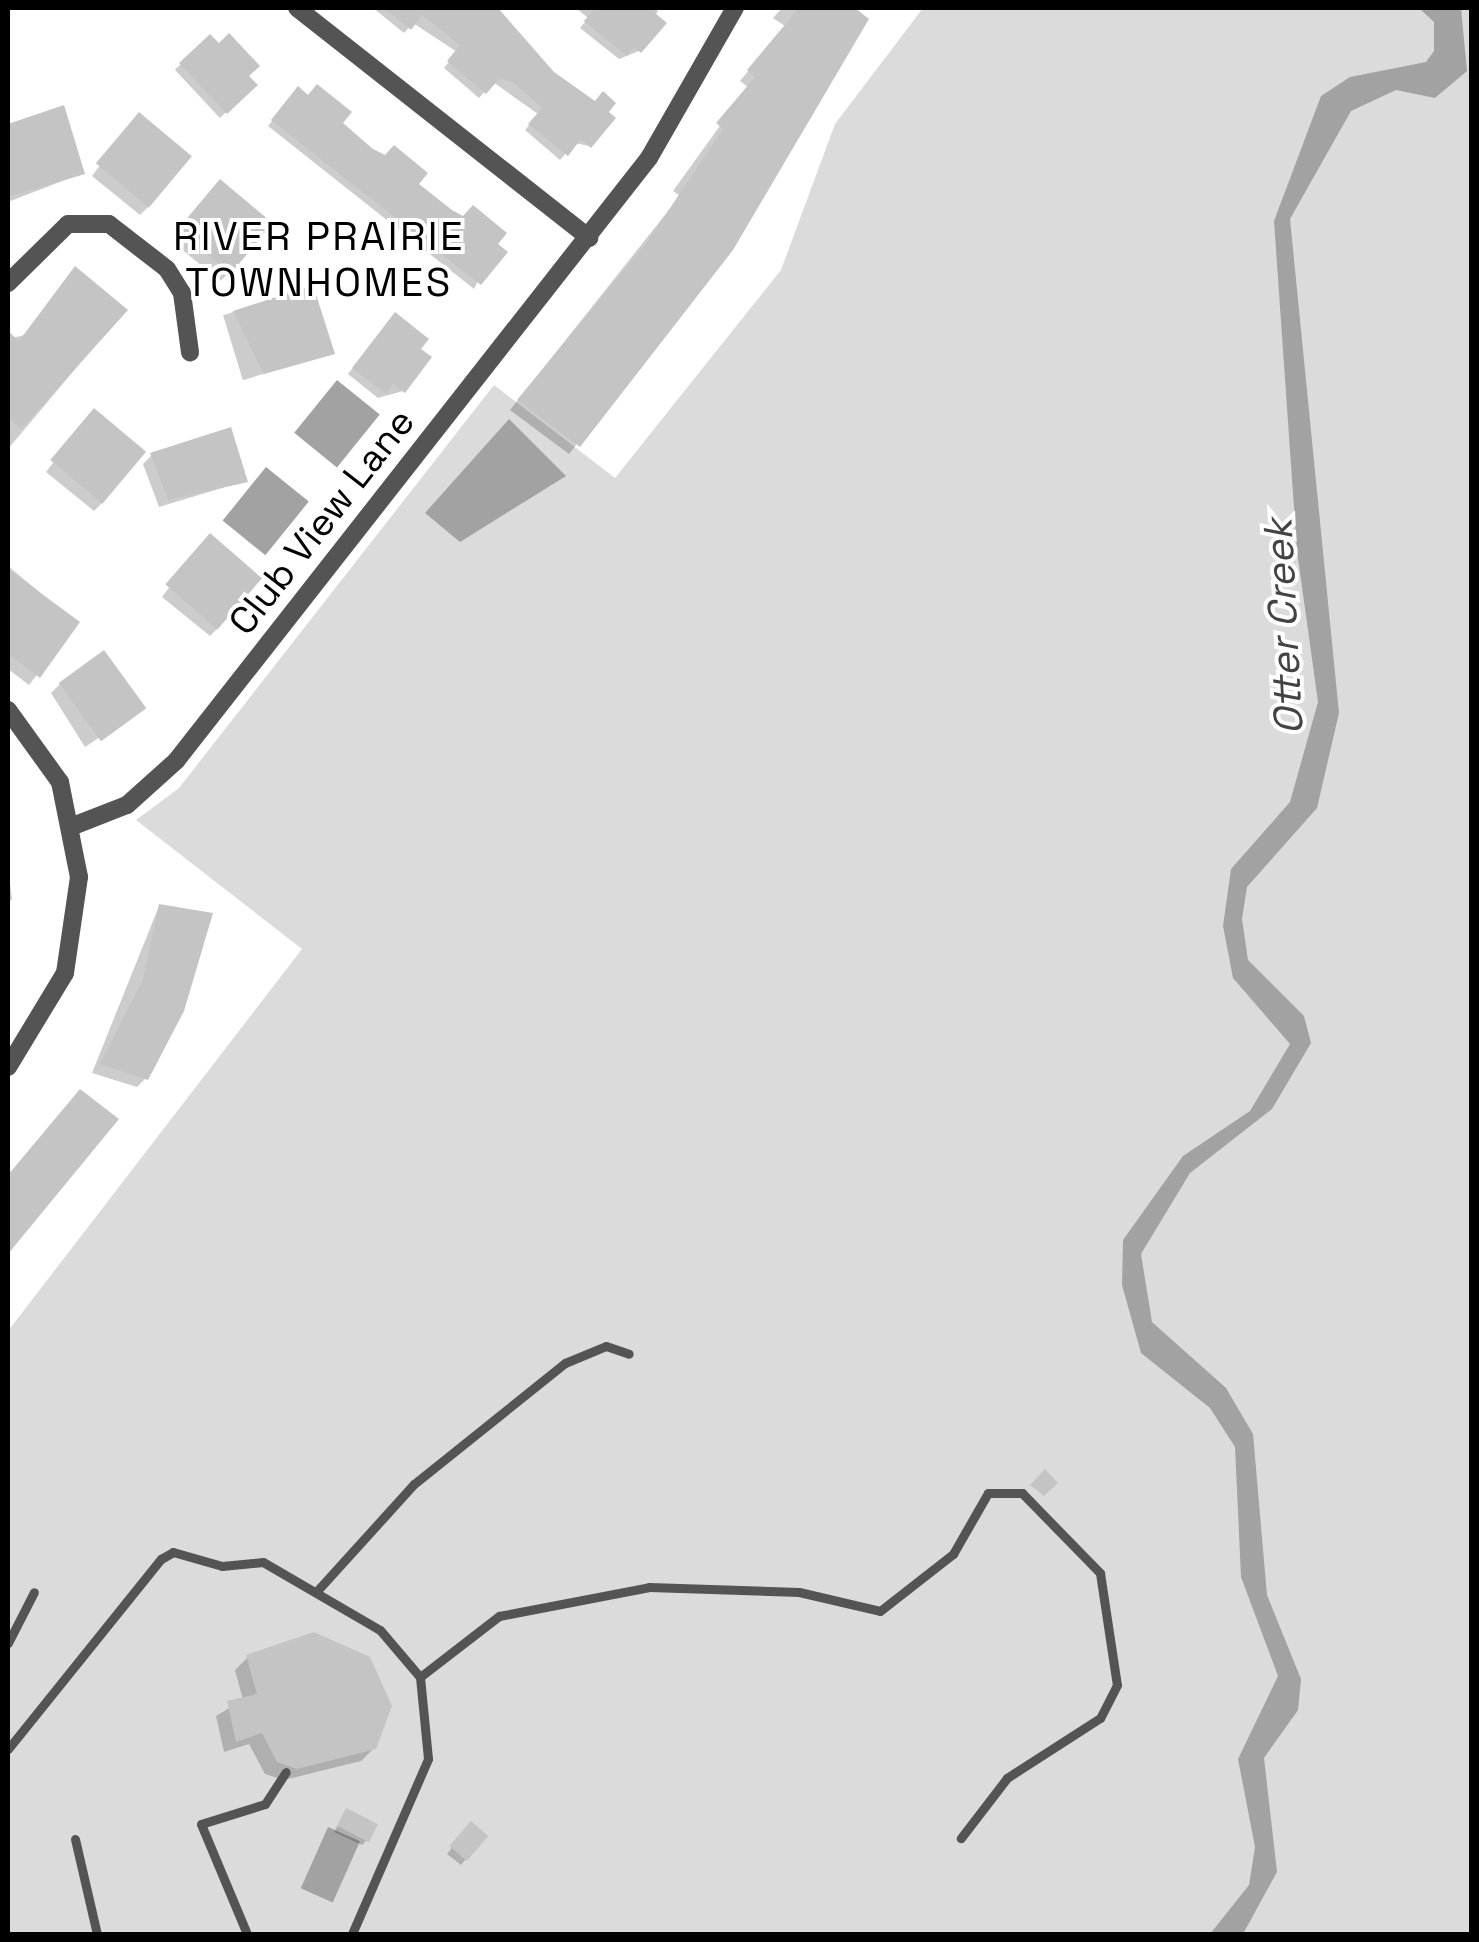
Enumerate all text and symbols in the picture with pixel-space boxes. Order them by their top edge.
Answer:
district label: RIVER PRAIRIE TOWNHOMES [173,213,465,307]
street label: Club View Lane [219,400,425,644]
water label: Otter Creek [1254,518,1314,736]

